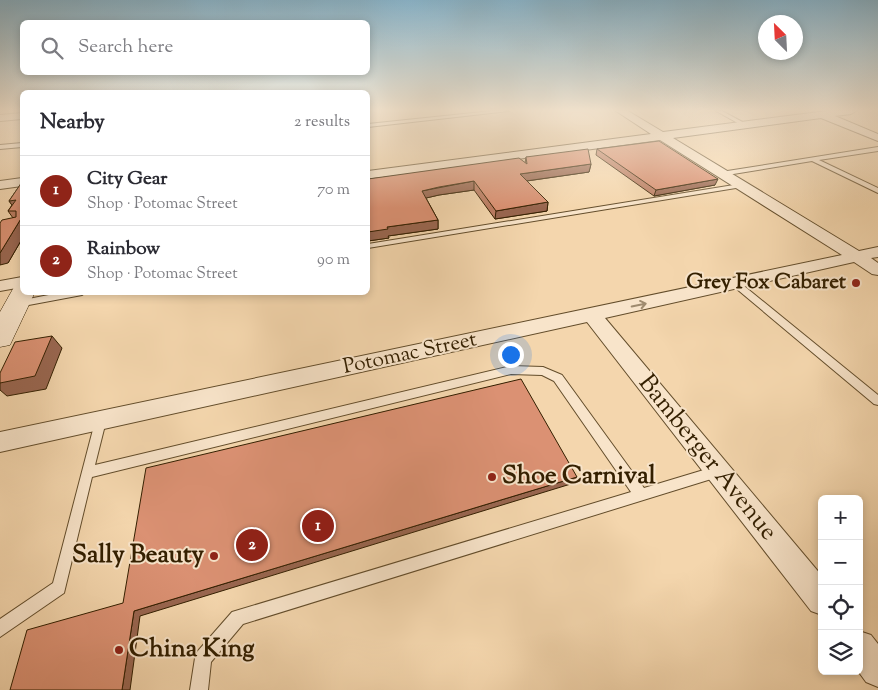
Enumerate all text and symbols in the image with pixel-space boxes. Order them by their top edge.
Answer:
north arrow [758,15,803,60]
search box [20,20,370,75]
icon: search [38,34,66,62]
text: Search here [78,34,173,61]
text: Nearby [40,108,105,138]
text: 2 results [294,111,350,134]
text: City Gear [87,166,167,193]
text: 1 [53,179,59,202]
text: 70 m [317,179,350,202]
text: Shop · Potomac Street [87,193,238,216]
text: Rainbow [87,236,160,263]
text: 2 [52,249,60,272]
text: 90 m [317,249,350,272]
text: Shop · Potomac Street [87,263,238,286]
place label: Grey Fox Cabaret [686,268,847,298]
marker: Grey Fox Cabaret [850,277,862,289]
one-way arrow [631,299,647,309]
street label: Potomac Street [340,325,480,383]
your location [498,342,524,368]
street label: Bamberger Avenue [629,367,785,549]
place label: Shoe Carnival [502,459,656,495]
marker: Shoe Carnival [486,471,498,483]
map controls [818,495,863,675]
button: + [818,495,863,540]
pin: 1 [302,507,334,545]
pin: 2 [236,526,268,564]
place label: Sally Beauty [72,538,205,574]
button: − [818,540,863,585]
marker: Sally Beauty [208,550,220,562]
button: locate [818,585,863,630]
button: layers [818,630,863,675]
place label: China King [129,632,255,668]
marker: China King [113,644,125,656]

